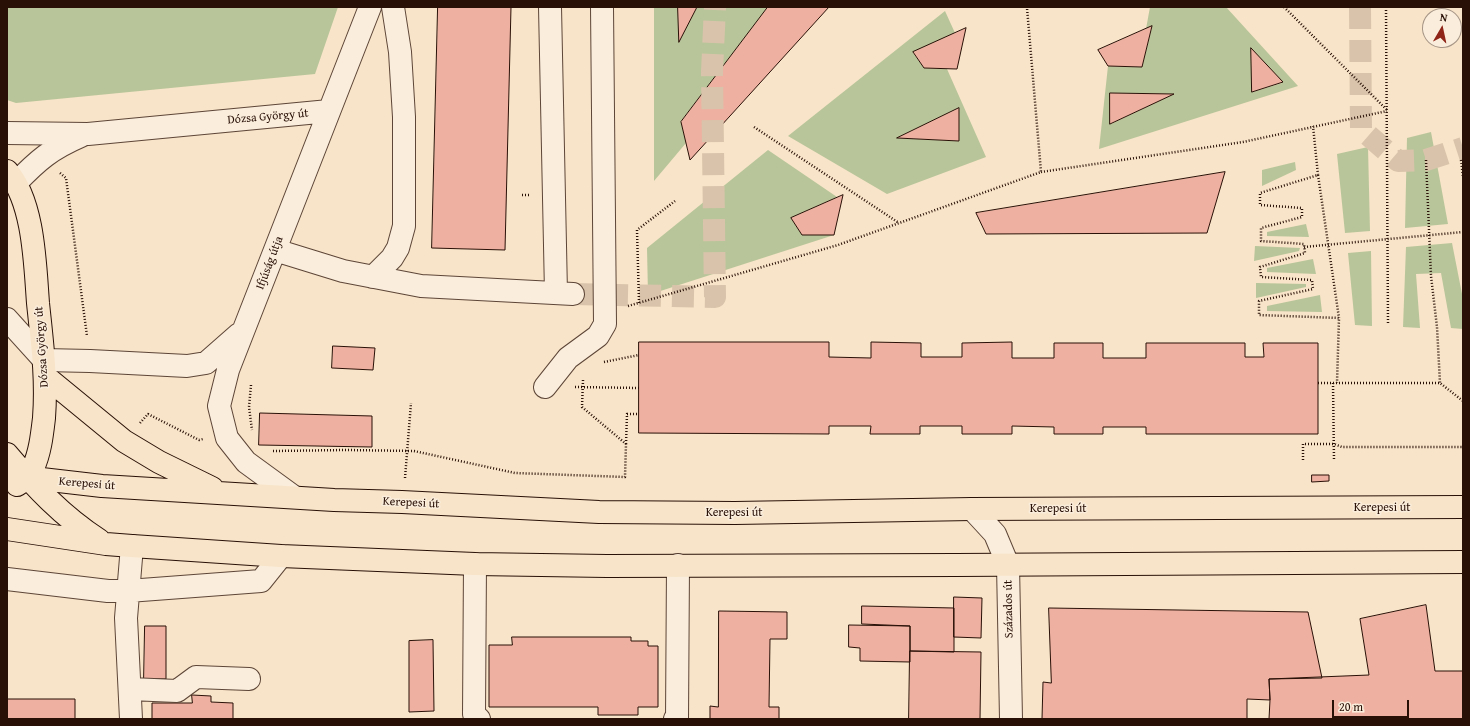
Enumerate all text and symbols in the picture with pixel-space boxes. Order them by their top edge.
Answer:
north arrow [1422,8,1462,48]
text: N [1439,9,1449,26]
street label: Dózsa György út [227,106,309,128]
street label: Ifjúság útja [253,234,287,292]
street label: Dózsa György út [32,306,52,388]
street label: Kerepesi út [58,474,116,494]
street label: Kerepesi út [382,494,440,512]
street label: Kerepesi út [1354,501,1410,515]
street label: Kerepesi út [1030,502,1086,516]
street label: Kerepesi út [706,506,762,520]
street label: Százados út [1001,580,1017,638]
scale bar [1334,692,1411,718]
text: 20 m [1339,698,1363,715]

